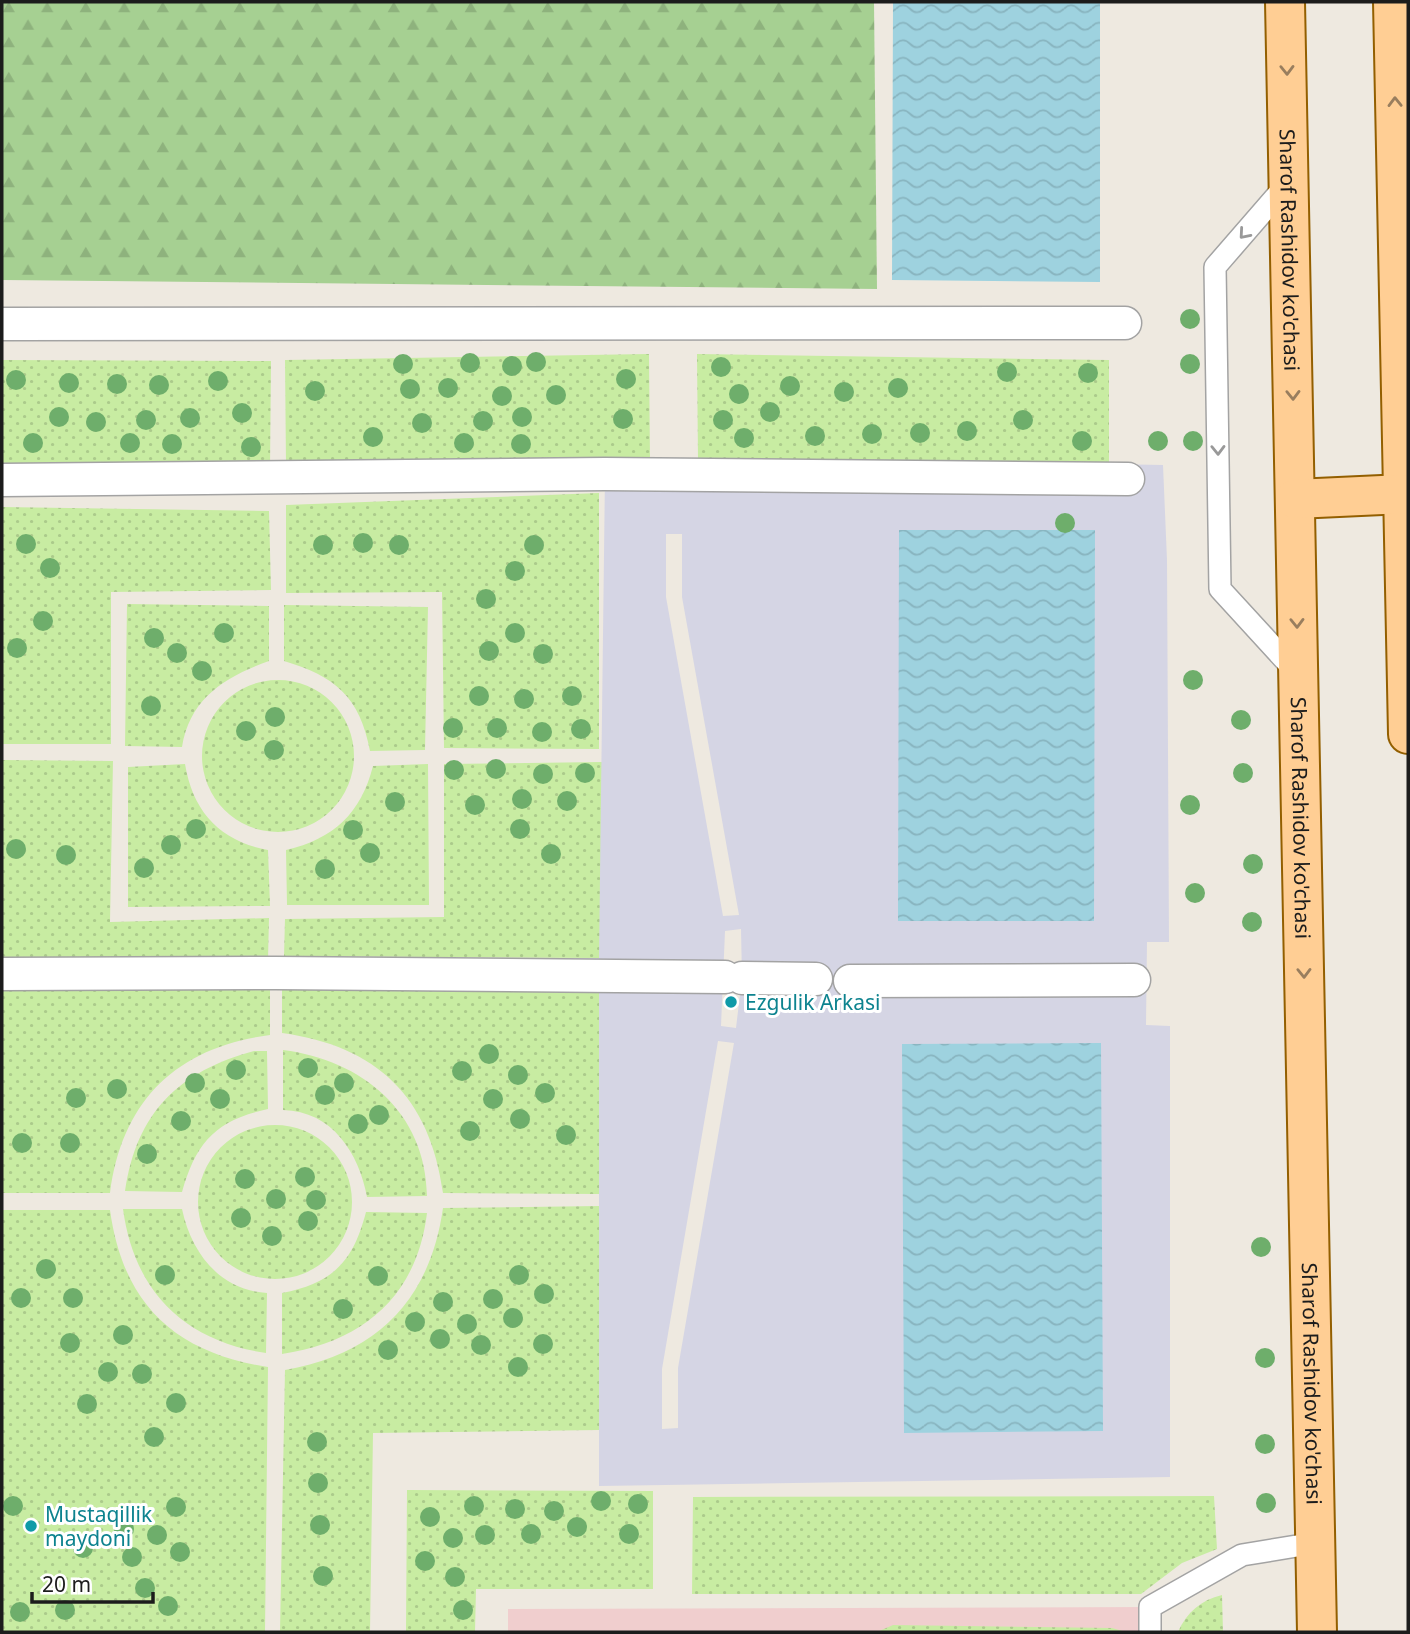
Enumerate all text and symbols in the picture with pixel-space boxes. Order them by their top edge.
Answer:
one-way arrow [1279,65,1294,76]
one-way arrow [1388,96,1403,107]
street label: Sharof Rashidov ko'chasi [1273,129,1306,371]
one-way arrow [1240,226,1252,239]
one-way arrow [1285,391,1301,401]
one-way arrow [1210,445,1225,456]
one-way arrow [1290,618,1305,629]
street label: Sharof Rashidov ko'chasi [1285,696,1317,939]
one-way arrow [1297,968,1312,979]
place label: Ezgulik Arkasi [745,988,881,1016]
marker: Ezgulik Arkasi [723,994,739,1010]
street label: Sharof Rashidov ko'chasi [1296,1262,1329,1505]
place label: Mustaqillik maydoni [45,1500,153,1552]
marker: Mustaqillik maydoni [23,1518,39,1534]
scale bar [32,1560,152,1604]
text: 20 m [42,1570,91,1598]

